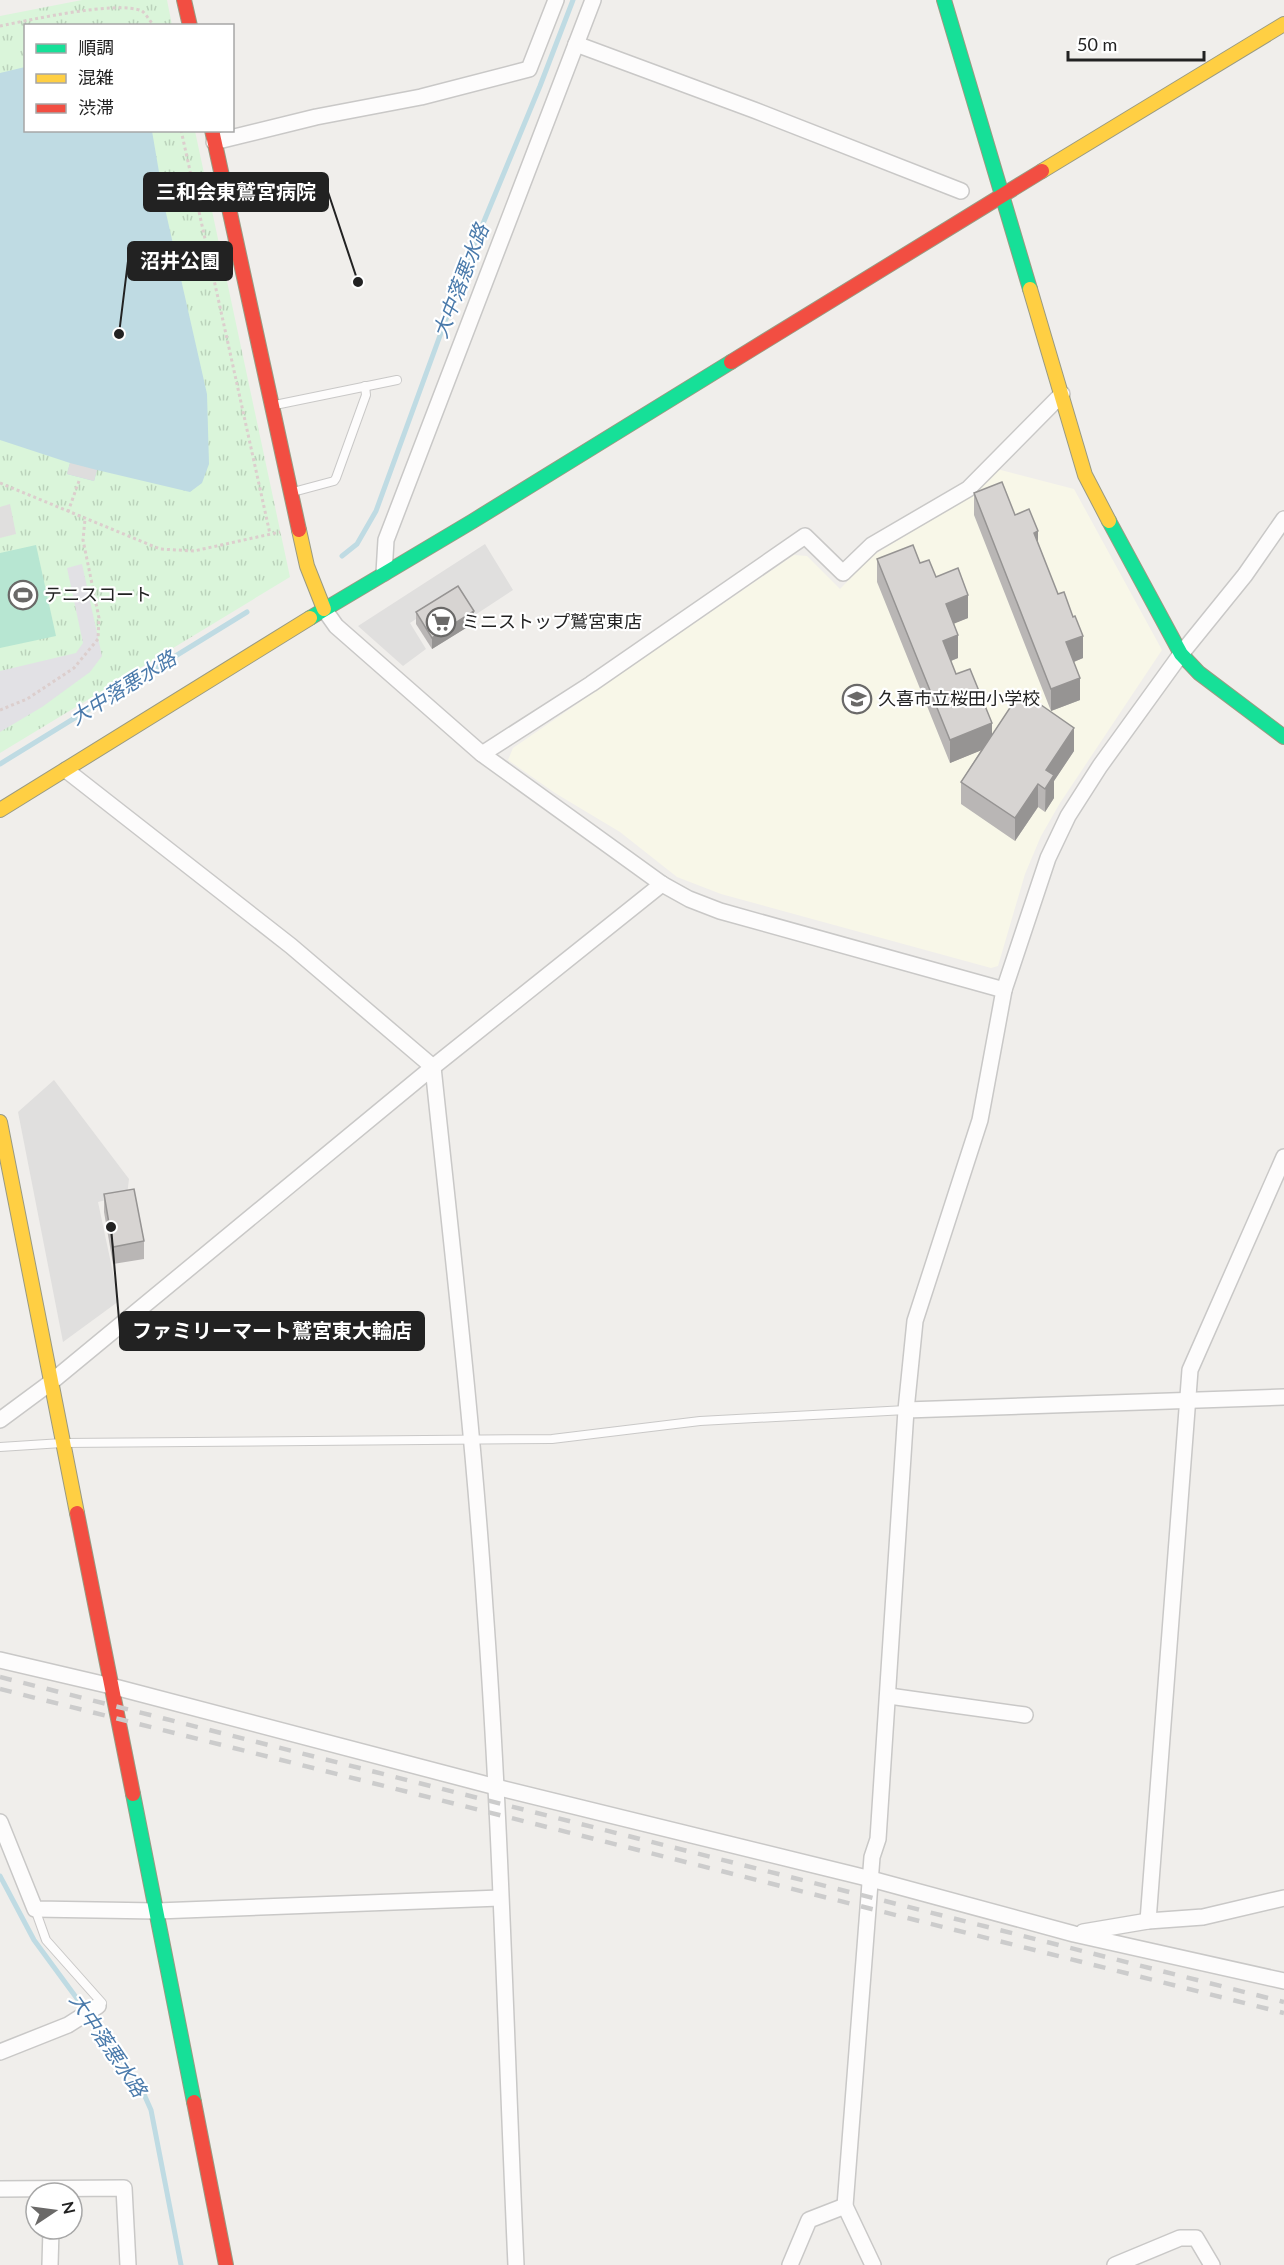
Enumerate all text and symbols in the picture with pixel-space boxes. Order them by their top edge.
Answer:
legend [24,24,234,132]
scale bar [1068,24,1204,62]
text: 50 m [1077,33,1117,55]
text: 順調 [78,36,114,58]
text: 混雑 [78,66,114,88]
text: 渋滞 [78,96,114,118]
callout: 三和会東鷲宮病院 [144,173,328,211]
text: 三和会東鷲宮病院 [156,179,316,203]
water label: 大中落悪水路 [427,218,493,341]
callout: 沼井公園 [128,242,232,280]
text: 沼井公園 [140,248,220,272]
sports icon: テニスコート [7,579,39,611]
place label: テニスコート [44,583,152,605]
supermarket icon: ミニストップ鷲宮東店 [425,606,457,638]
place label: ミニストップ鷲宮東店 [462,610,642,632]
water label: 大中落悪水路 [65,644,181,729]
school or university icon: 久喜市立桜田小学校 [841,683,873,715]
place label: 久喜市立桜田小学校 [878,687,1040,709]
callout: ファミリーマート鷲宮東大輪店 [120,1312,424,1350]
text: ファミリーマート鷲宮東大輪店 [132,1318,412,1342]
water label: 大中落悪水路 [65,1988,153,2103]
north arrow [24,2181,84,2241]
text: N [58,2199,80,2216]

